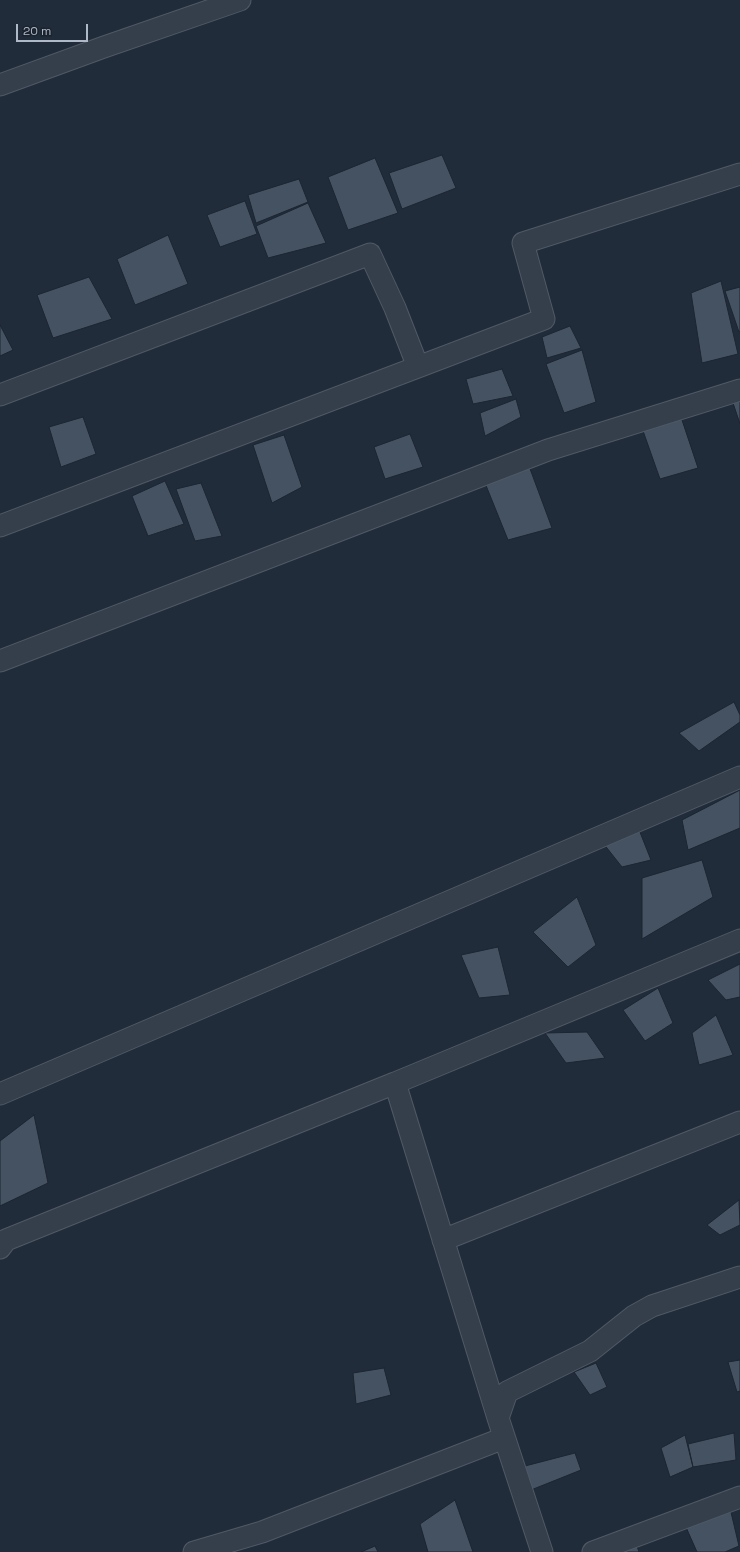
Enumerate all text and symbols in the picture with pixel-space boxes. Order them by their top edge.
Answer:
scale bar [18,16,90,42]
text: 20 m [23,23,51,39]

